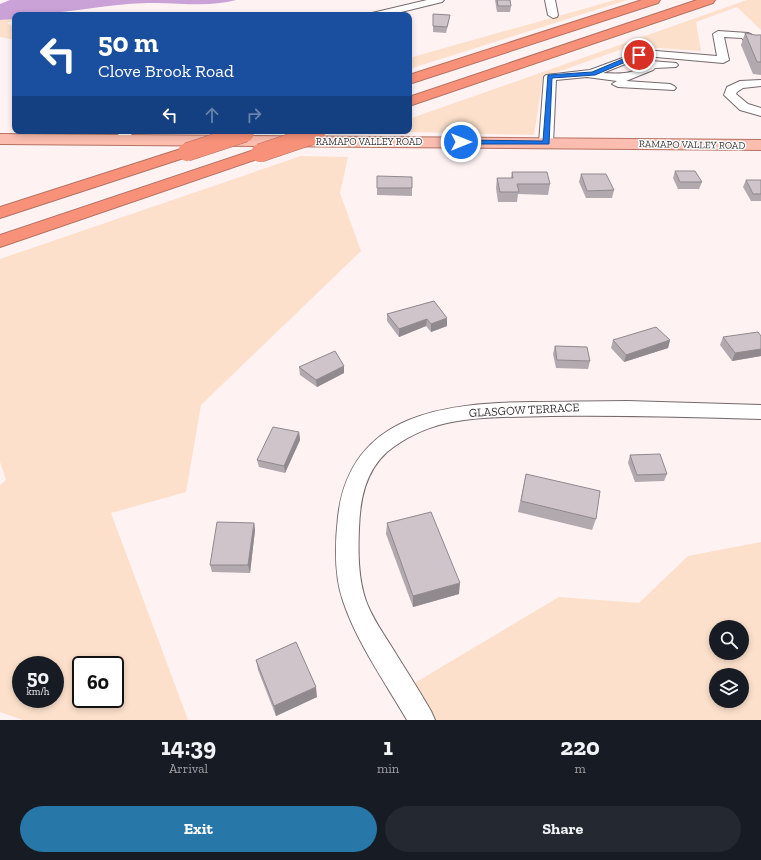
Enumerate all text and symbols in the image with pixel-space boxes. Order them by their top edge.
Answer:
text: 50 m [98,26,159,59]
icon: left [32,28,84,80]
pin [622,38,656,72]
icon: arrive [628,44,650,66]
text: Clove Brook Road [98,60,234,82]
icon: left [159,104,181,126]
icon: ahead [201,104,223,126]
icon: right [243,104,265,126]
position arrow [440,121,482,163]
street label: RAMAPO VALLEY ROAD [316,136,422,148]
street label: RAMAPO VALLEY ROAD [639,138,745,152]
street label: GLASGOW TERRACE [468,400,580,420]
map controls [709,620,749,708]
button: search [709,620,749,660]
speed limit sign: 60 [72,656,124,708]
text: 50 [27,665,49,689]
button: layers [709,668,749,708]
text: km/h [27,686,49,698]
text: 14:39 [161,732,216,761]
text: 1 [383,732,393,761]
text: 220 [560,732,600,761]
text: Arrival [169,761,208,776]
text: min [377,761,399,776]
text: m [575,761,586,776]
button: Exit [20,806,377,852]
button: Share [385,806,741,852]

